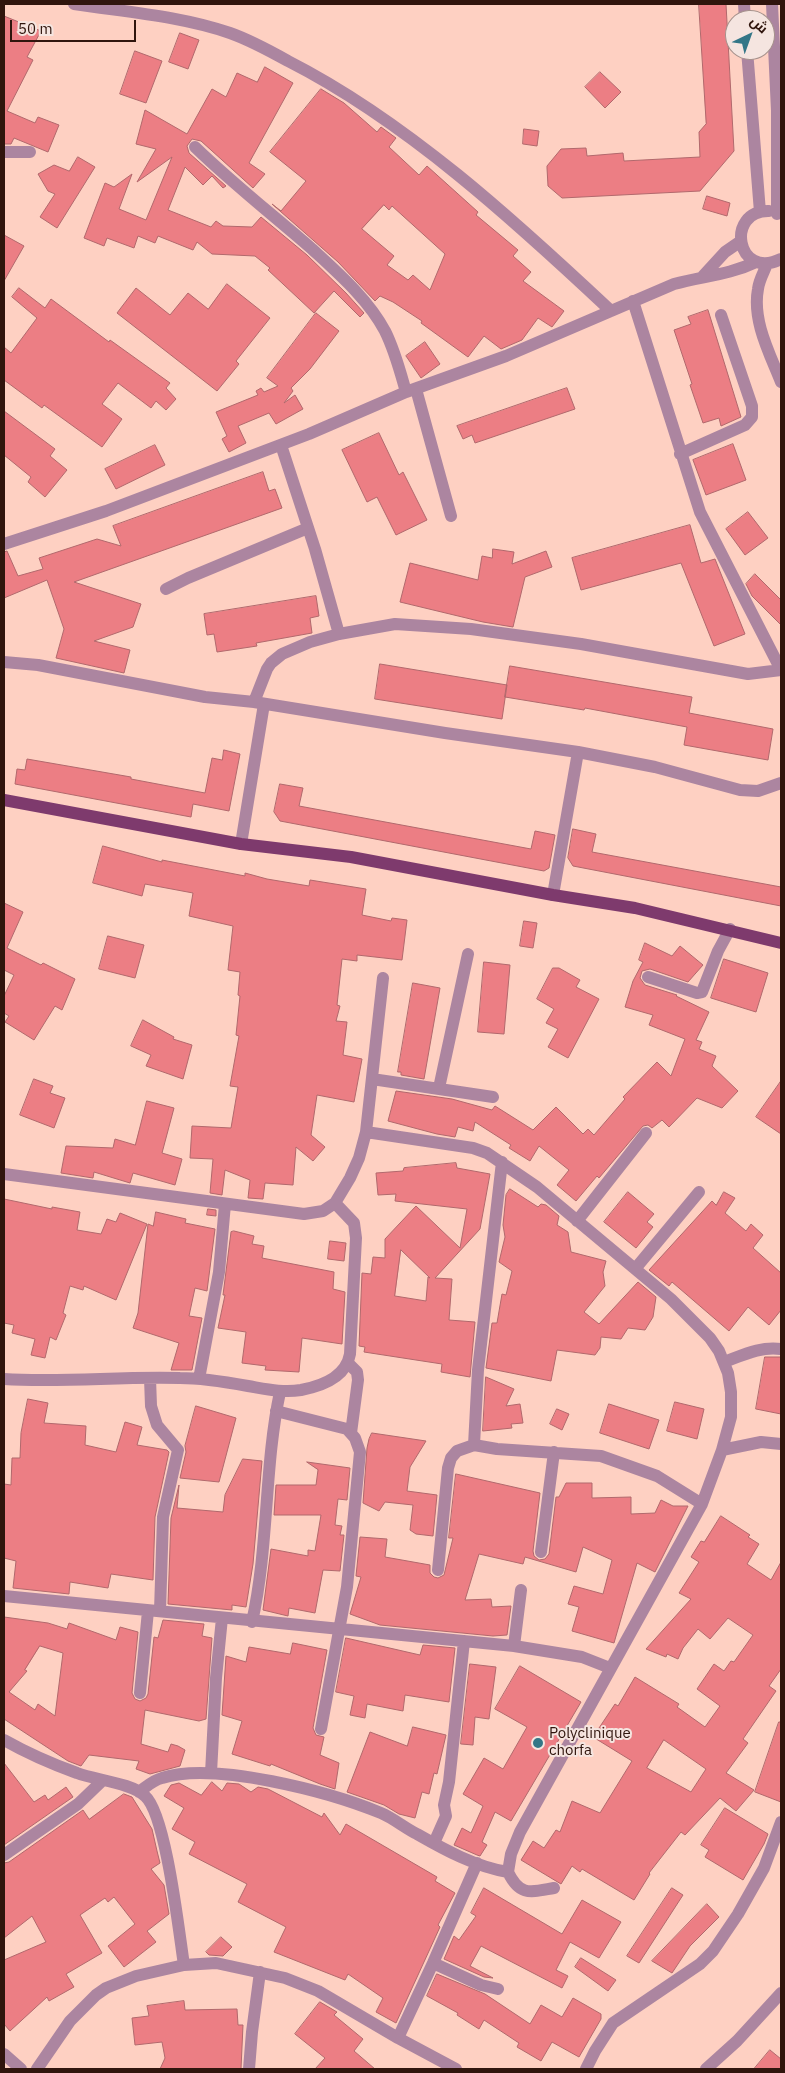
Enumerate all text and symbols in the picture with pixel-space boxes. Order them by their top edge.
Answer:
scale bar [12,10,139,42]
north arrow [725,10,775,60]
text: ش [747,12,772,37]
text: 50 m [18,19,53,38]
place label: Polyclinique chorfa [549,1725,631,1760]
marker: Polyclinique chorfa [531,1736,545,1750]

